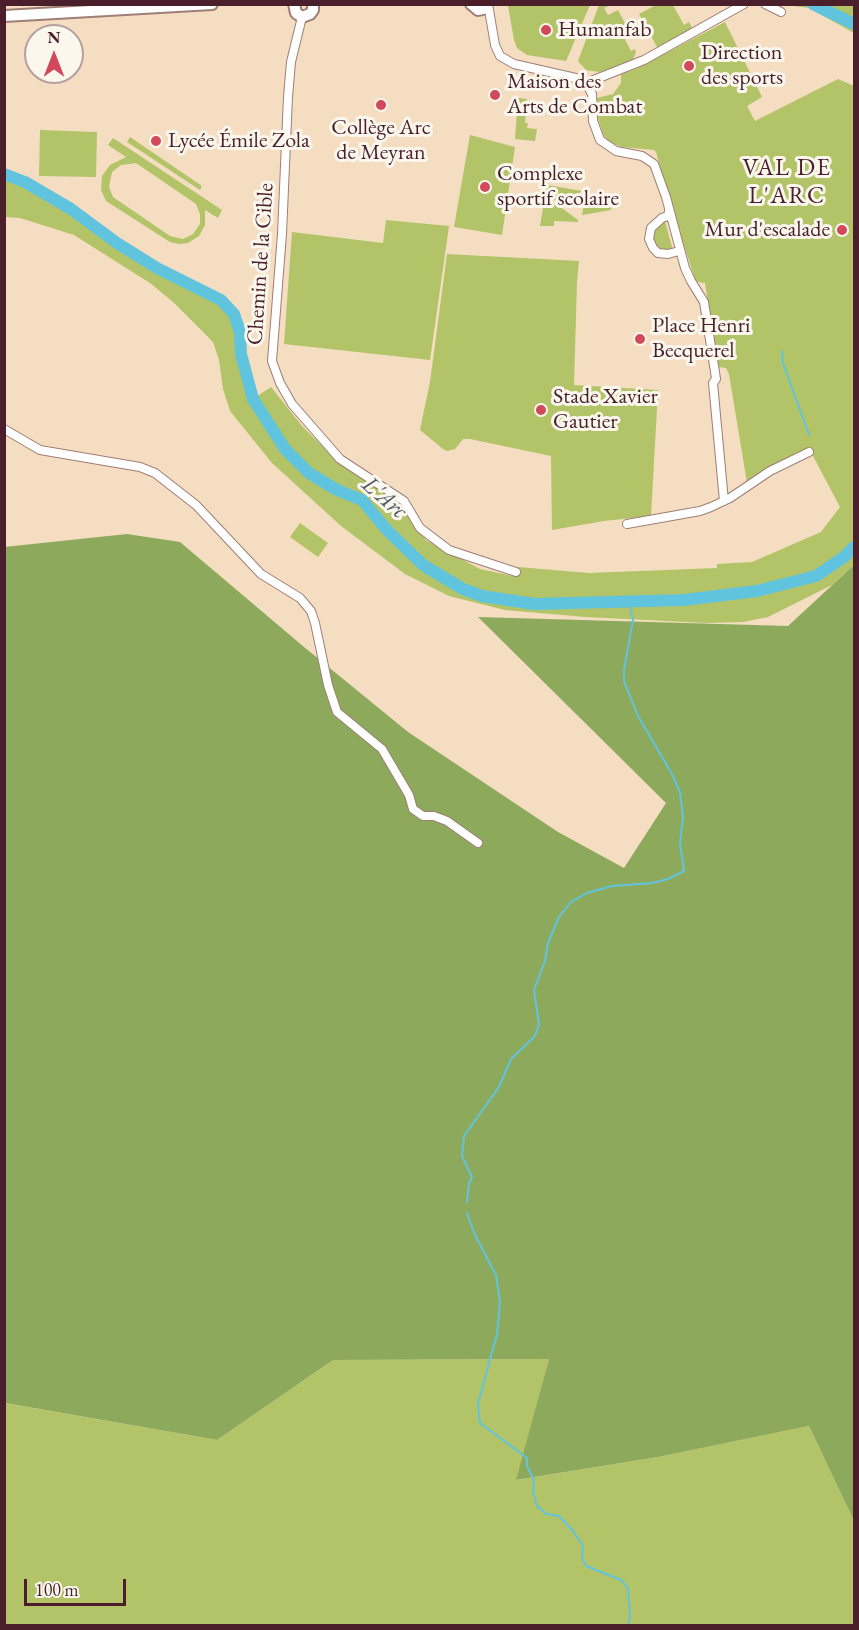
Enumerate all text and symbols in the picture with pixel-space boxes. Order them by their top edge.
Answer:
place label: Humanfab [558,17,651,43]
marker: Humanfab [539,23,553,37]
north arrow [24,24,84,84]
text: N [48,27,60,48]
place label: Direction des sports [701,40,783,92]
marker: Direction des sports [682,59,696,73]
place label: Maison des Arts de Combat [507,69,642,120]
marker: Maison des Arts de Combat [488,88,502,102]
marker: Collège Arc de Meyran [374,98,388,112]
place label: Collège Arc de Meyran [331,115,431,166]
place label: Lycée Émile Zola [168,128,310,154]
marker: Lycée Émile Zola [149,134,163,148]
district label: VAL DE L'ARC [742,154,832,210]
place label: Complexe sportif scolaire [497,161,619,212]
marker: Complexe sportif scolaire [478,180,492,194]
street label: Chemin de la Cible [242,182,280,346]
place label: Mur d'escalade [704,217,830,243]
marker: Mur d'escalade [835,223,849,237]
place label: Place Henri Becquerel [652,313,750,364]
marker: Place Henri Becquerel [633,332,647,346]
place label: Stade Xavier Gautier [553,384,658,436]
marker: Stade Xavier Gautier [534,403,548,417]
water label: L'Arc [355,470,413,526]
scale bar [27,1567,129,1605]
text: 100 m [35,1578,79,1601]

